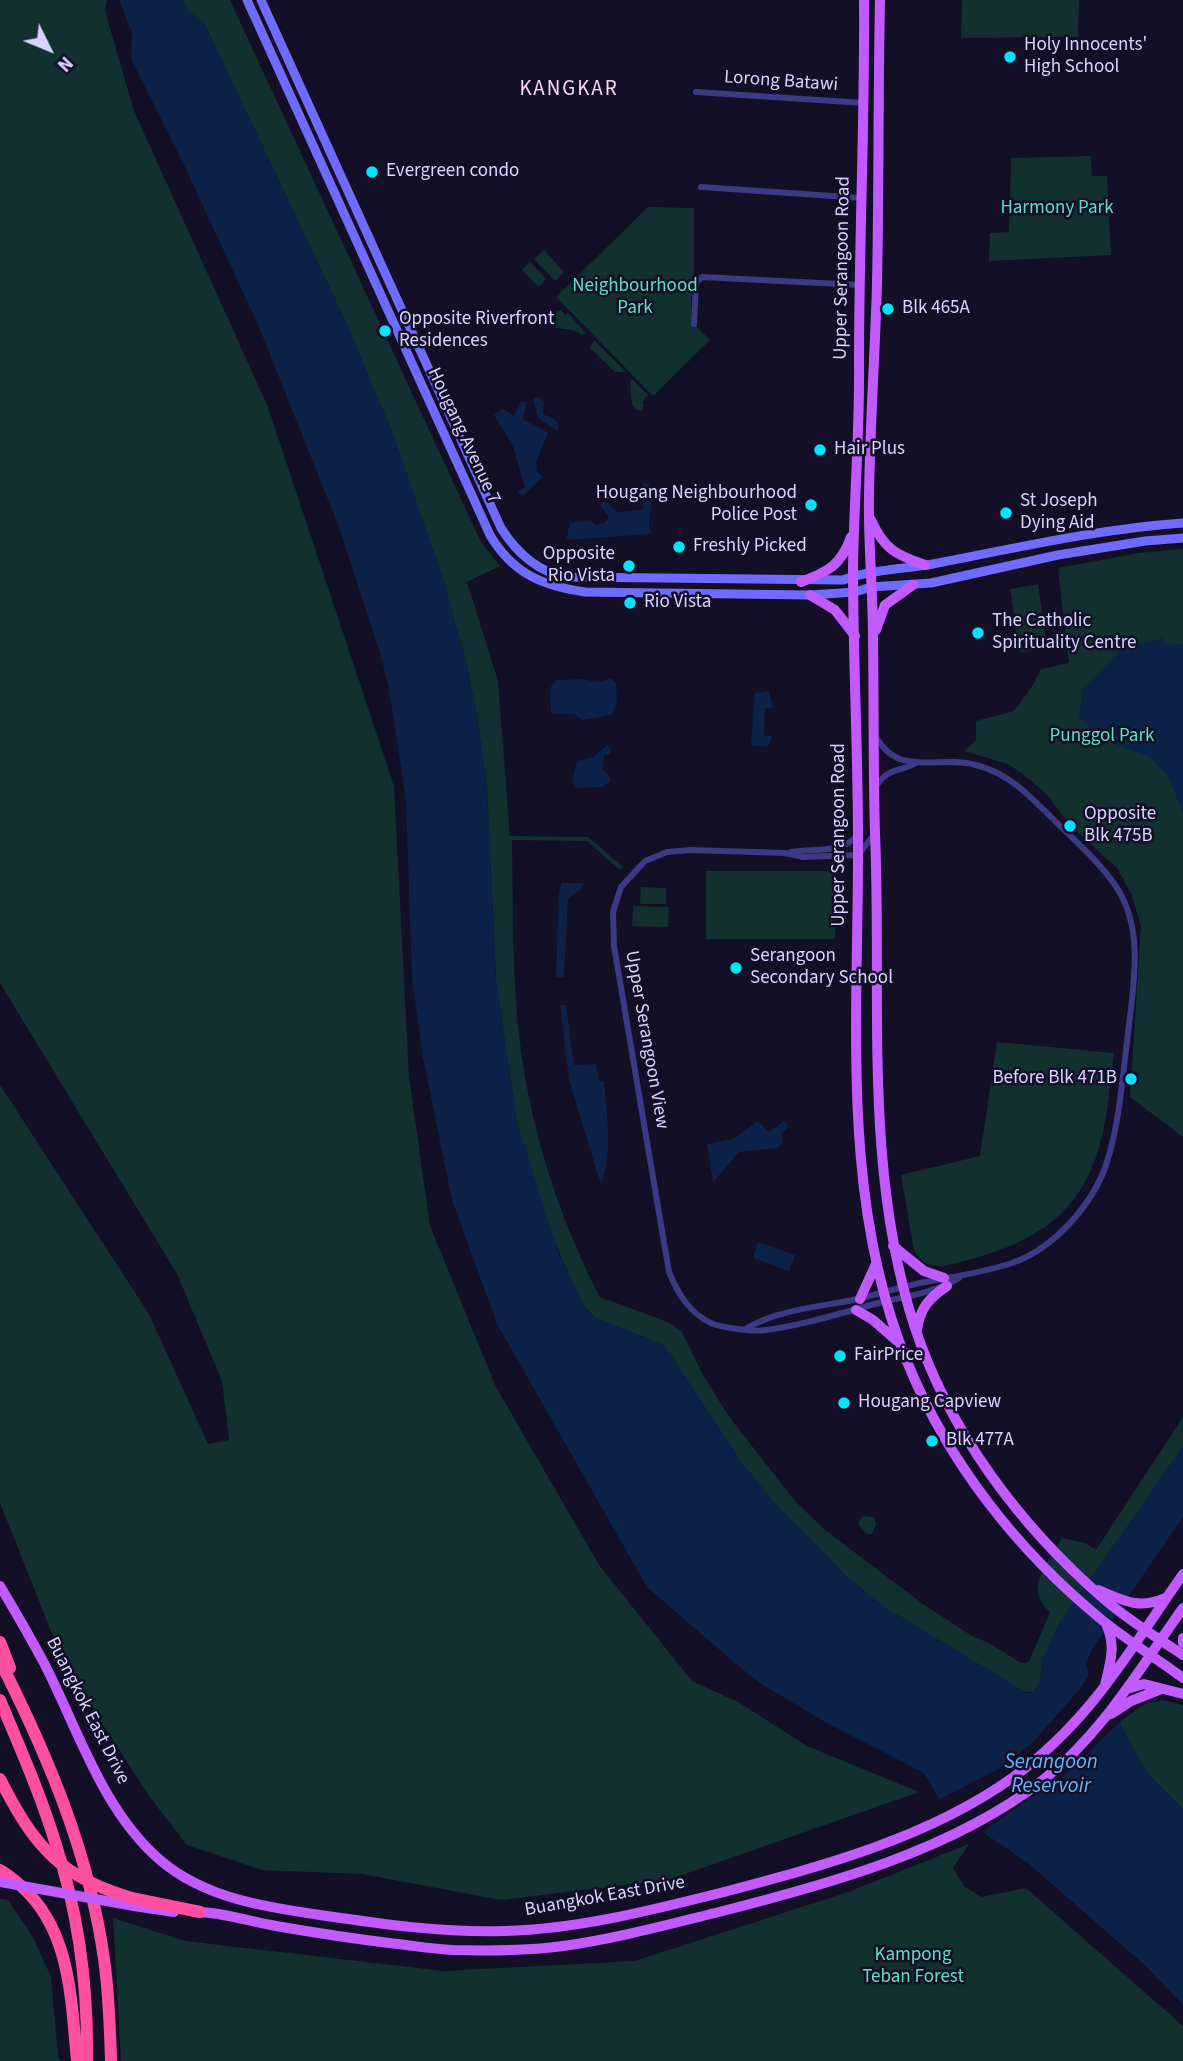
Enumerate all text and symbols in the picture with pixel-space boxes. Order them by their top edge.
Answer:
north arrow [14,14,84,84]
place label: Holy Innocents' High School [1024,35,1147,79]
marker: Holy Innocents' High School [1002,49,1018,65]
text: N [51,50,79,77]
street label: Lorong Batawi [723,67,839,97]
district label: KANGKAR [520,77,618,103]
place label: Evergreen condo [386,161,519,183]
marker: Evergreen condo [364,164,380,180]
street label: Upper Serangoon Road [830,176,856,360]
park label: Harmony Park [1000,198,1114,220]
park label: Neighbourhood Park [572,276,698,320]
place label: Blk 465A [902,298,970,320]
marker: Blk 465A [880,301,896,317]
place label: Opposite Riverfront Residences [399,309,554,353]
marker: Opposite Riverfront Residences [377,323,393,339]
street label: Hougang Avenue 7 [422,364,504,508]
place label: Hair Plus [834,439,905,461]
marker: Hair Plus [812,442,828,458]
place label: Hougang Neighbourhood Police Post [596,483,797,527]
place label: St Joseph Dying Aid [1020,491,1098,535]
marker: Hougang Neighbourhood Police Post [803,497,819,513]
marker: St Joseph Dying Aid [998,505,1014,521]
place label: Freshly Picked [693,536,807,558]
marker: Freshly Picked [671,539,687,555]
place label: Opposite Rio Vista [543,544,615,588]
marker: Opposite Rio Vista [621,558,637,574]
place label: Rio Vista [644,592,711,614]
marker: Rio Vista [622,595,638,611]
place label: The Catholic Spirituality Centre [992,611,1136,655]
marker: The Catholic Spirituality Centre [970,625,986,641]
park label: Punggol Park [1050,726,1154,748]
street label: Upper Serangoon Road [829,743,851,927]
place label: Opposite Blk 475B [1084,804,1156,848]
marker: Opposite Blk 475B [1062,818,1078,834]
place label: Serangoon Secondary School [750,946,893,990]
street label: Upper Serangoon View [619,949,673,1131]
marker: Serangoon Secondary School [728,960,744,976]
place label: Before Blk 471B [992,1068,1117,1090]
marker: Before Blk 471B [1123,1071,1139,1087]
place label: FairPrice [854,1345,923,1367]
marker: FairPrice [832,1348,848,1364]
place label: Hougang Capview [858,1392,1001,1414]
marker: Hougang Capview [836,1395,852,1411]
place label: Blk 477A [946,1430,1014,1452]
marker: Blk 477A [924,1433,940,1449]
street label: Buangkok East Drive [40,1634,134,1788]
water label: Serangoon Reservoir [1004,1750,1098,1800]
street label: Buangkok East Drive [523,1872,687,1922]
park label: Kampong Teban Forest [862,1945,964,1989]

